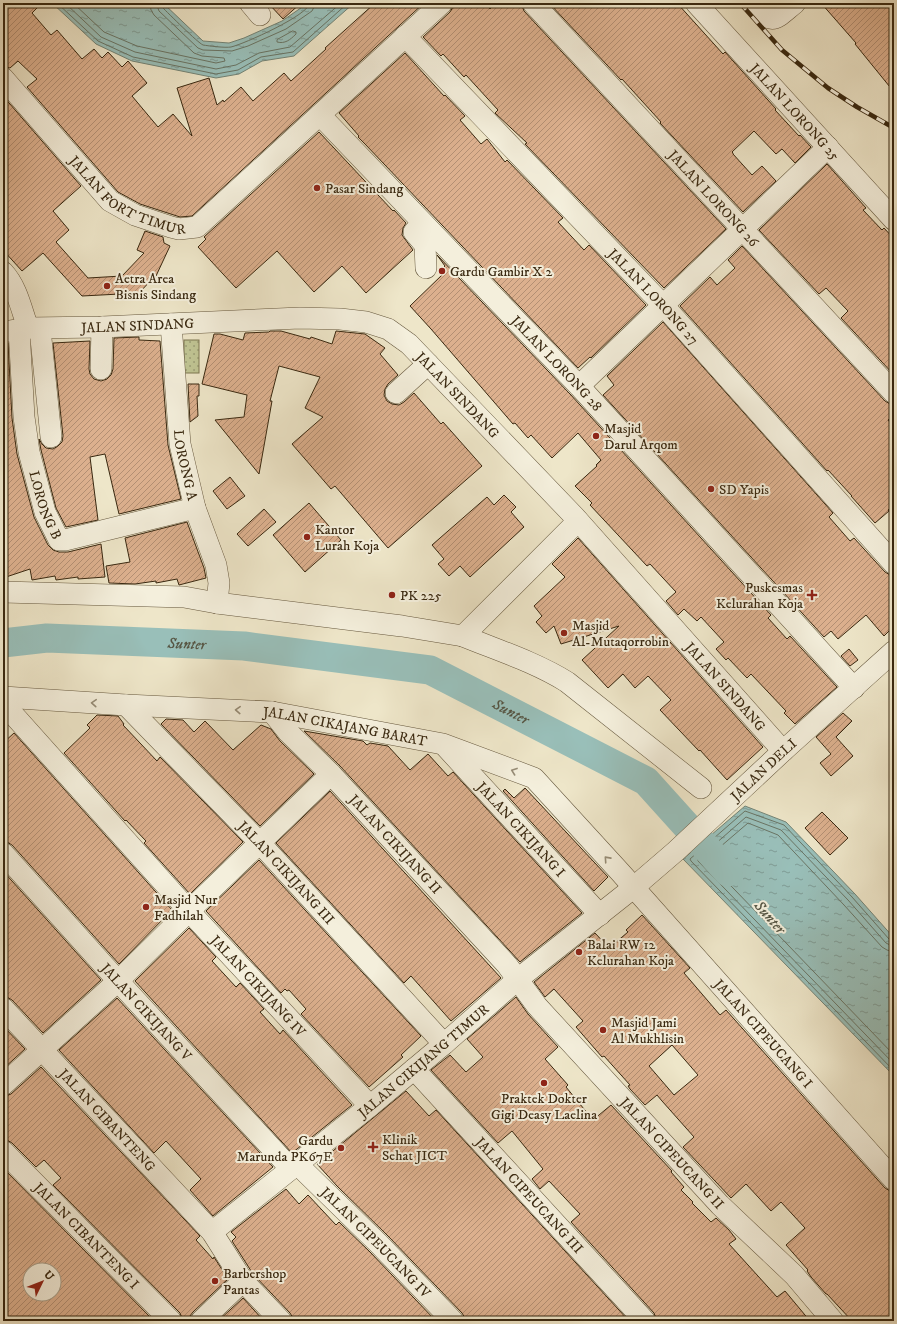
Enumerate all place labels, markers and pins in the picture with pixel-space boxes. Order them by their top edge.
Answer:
place label: Pasar Sindang [325,180,403,198]
marker: Pasar Sindang [312,183,322,193]
place label: Gardu Gambir X 2 [450,263,552,281]
marker: Gardu Gambir X 2 [437,266,447,276]
place label: Aetra Area Bisnis Sindang [115,270,196,304]
marker: Aetra Area Bisnis Sindang [102,281,112,291]
place label: Masjid Darul Arqom [604,420,678,454]
marker: Masjid Darul Arqom [591,431,601,441]
place label: SD Yapis [719,481,769,499]
marker: SD Yapis [706,484,716,494]
place label: Kantor Lurah Koja [315,521,379,555]
marker: Kantor Lurah Koja [302,532,312,542]
place label: Puskesmas Kelurahan Koja [716,579,803,613]
place label: PK 225 [400,587,442,605]
marker: Puskesmas Kelurahan Koja [806,589,818,601]
marker: PK 225 [387,590,397,600]
place label: Masjid Al-Mutaqorrobin [572,617,670,651]
marker: Masjid Al-Mutaqorrobin [559,628,569,638]
place label: Masjid Nur Fadhilah [154,891,218,925]
marker: Masjid Nur Fadhilah [141,902,151,912]
place label: Balai RW 12 Kelurahan Koja [587,936,674,970]
marker: Balai RW 12 Kelurahan Koja [574,947,584,957]
place label: Masjid Jami Al Mukhlisin [611,1014,685,1048]
marker: Masjid Jami Al Mukhlisin [598,1025,608,1035]
marker: Praktek Dokter Gigi Deasy Laelina [539,1078,549,1088]
place label: Praktek Dokter Gigi Deasy Laelina [491,1090,597,1124]
place label: Klinik Sehat JICT [382,1131,447,1165]
place label: Gardu Marunda PK67E [237,1132,333,1166]
marker: Klinik Sehat JICT [367,1141,379,1153]
marker: Gardu Marunda PK67E [336,1143,346,1153]
place label: Barbershop Pantas [223,1265,286,1299]
marker: Barbershop Pantas [210,1276,220,1286]

